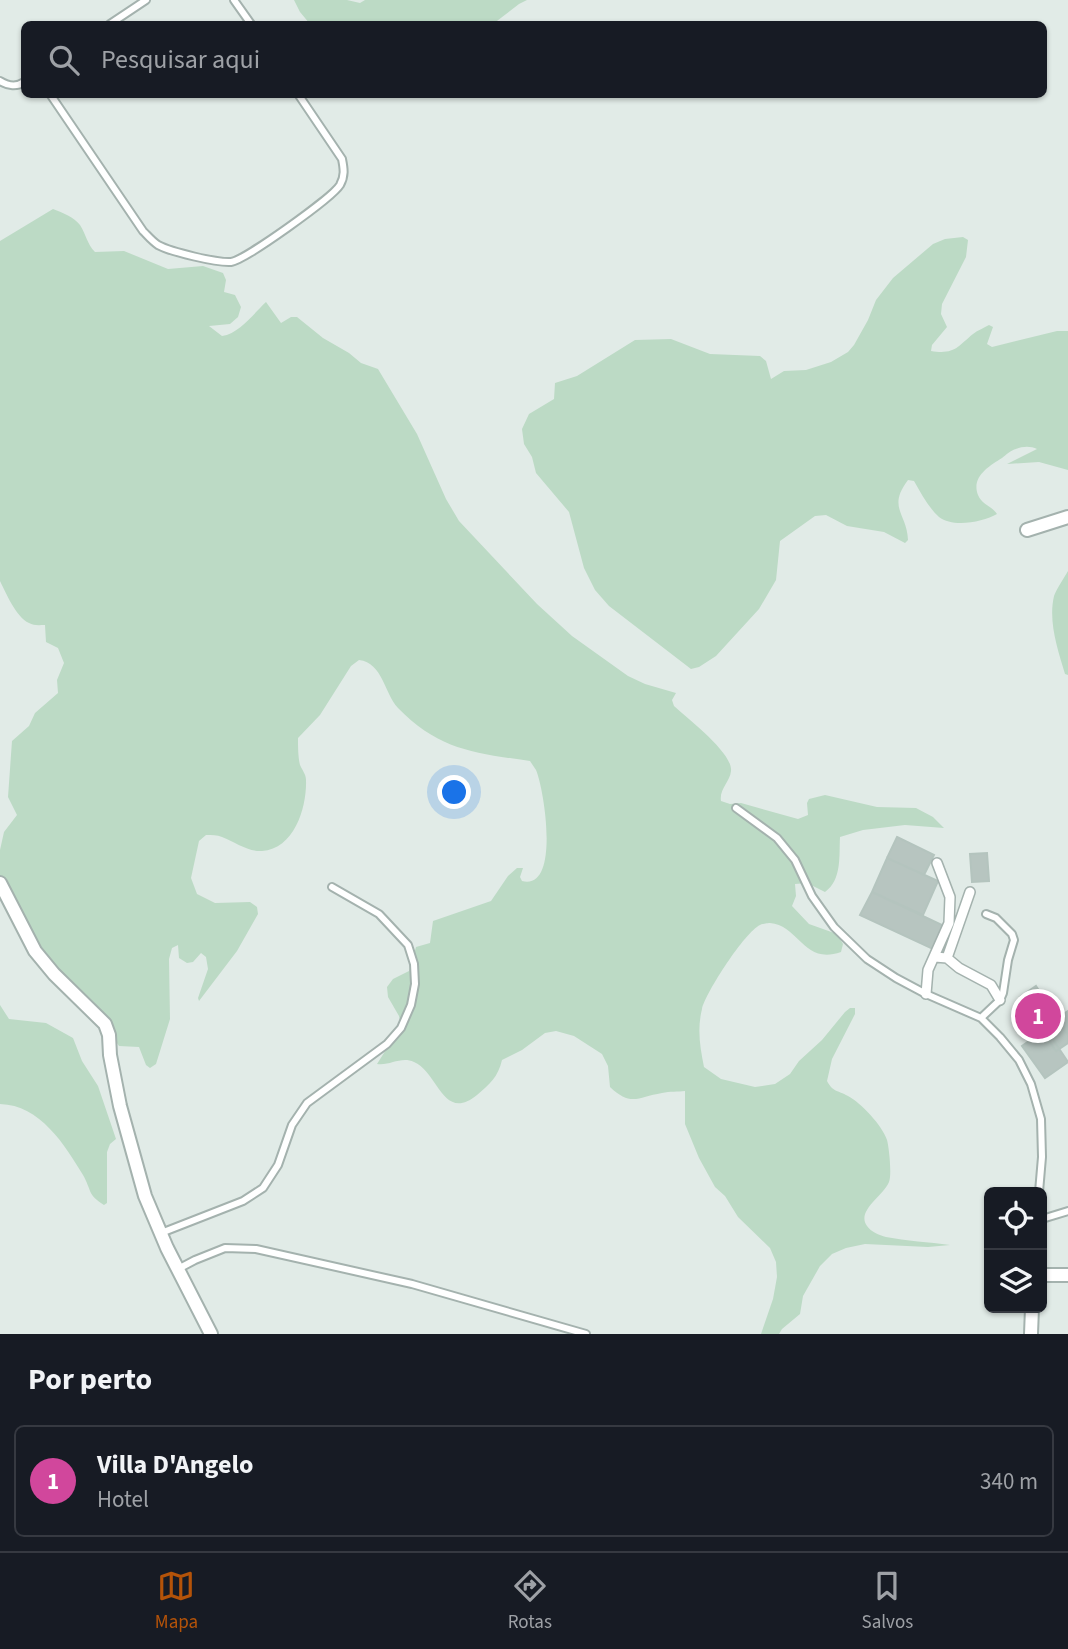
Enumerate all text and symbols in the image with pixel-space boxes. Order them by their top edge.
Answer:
search box [21,21,1047,98]
icon: search [45,41,83,79]
text: Pesquisar aqui [101,41,260,78]
your location [437,775,471,809]
pin: 1 [1015,990,1061,1042]
map controls [984,1187,1047,1313]
button: locate [984,1187,1047,1250]
button: layers [984,1250,1047,1313]
text: Por perto [28,1358,152,1401]
text: Villa D'Angelo [97,1446,253,1483]
text: 1 [47,1465,59,1498]
text: 340 m [980,1465,1038,1498]
text: Hotel [97,1483,149,1516]
tab: Mapa [155,1567,198,1636]
tab: Rotas [508,1567,552,1636]
tab: Salvos [862,1567,913,1636]

